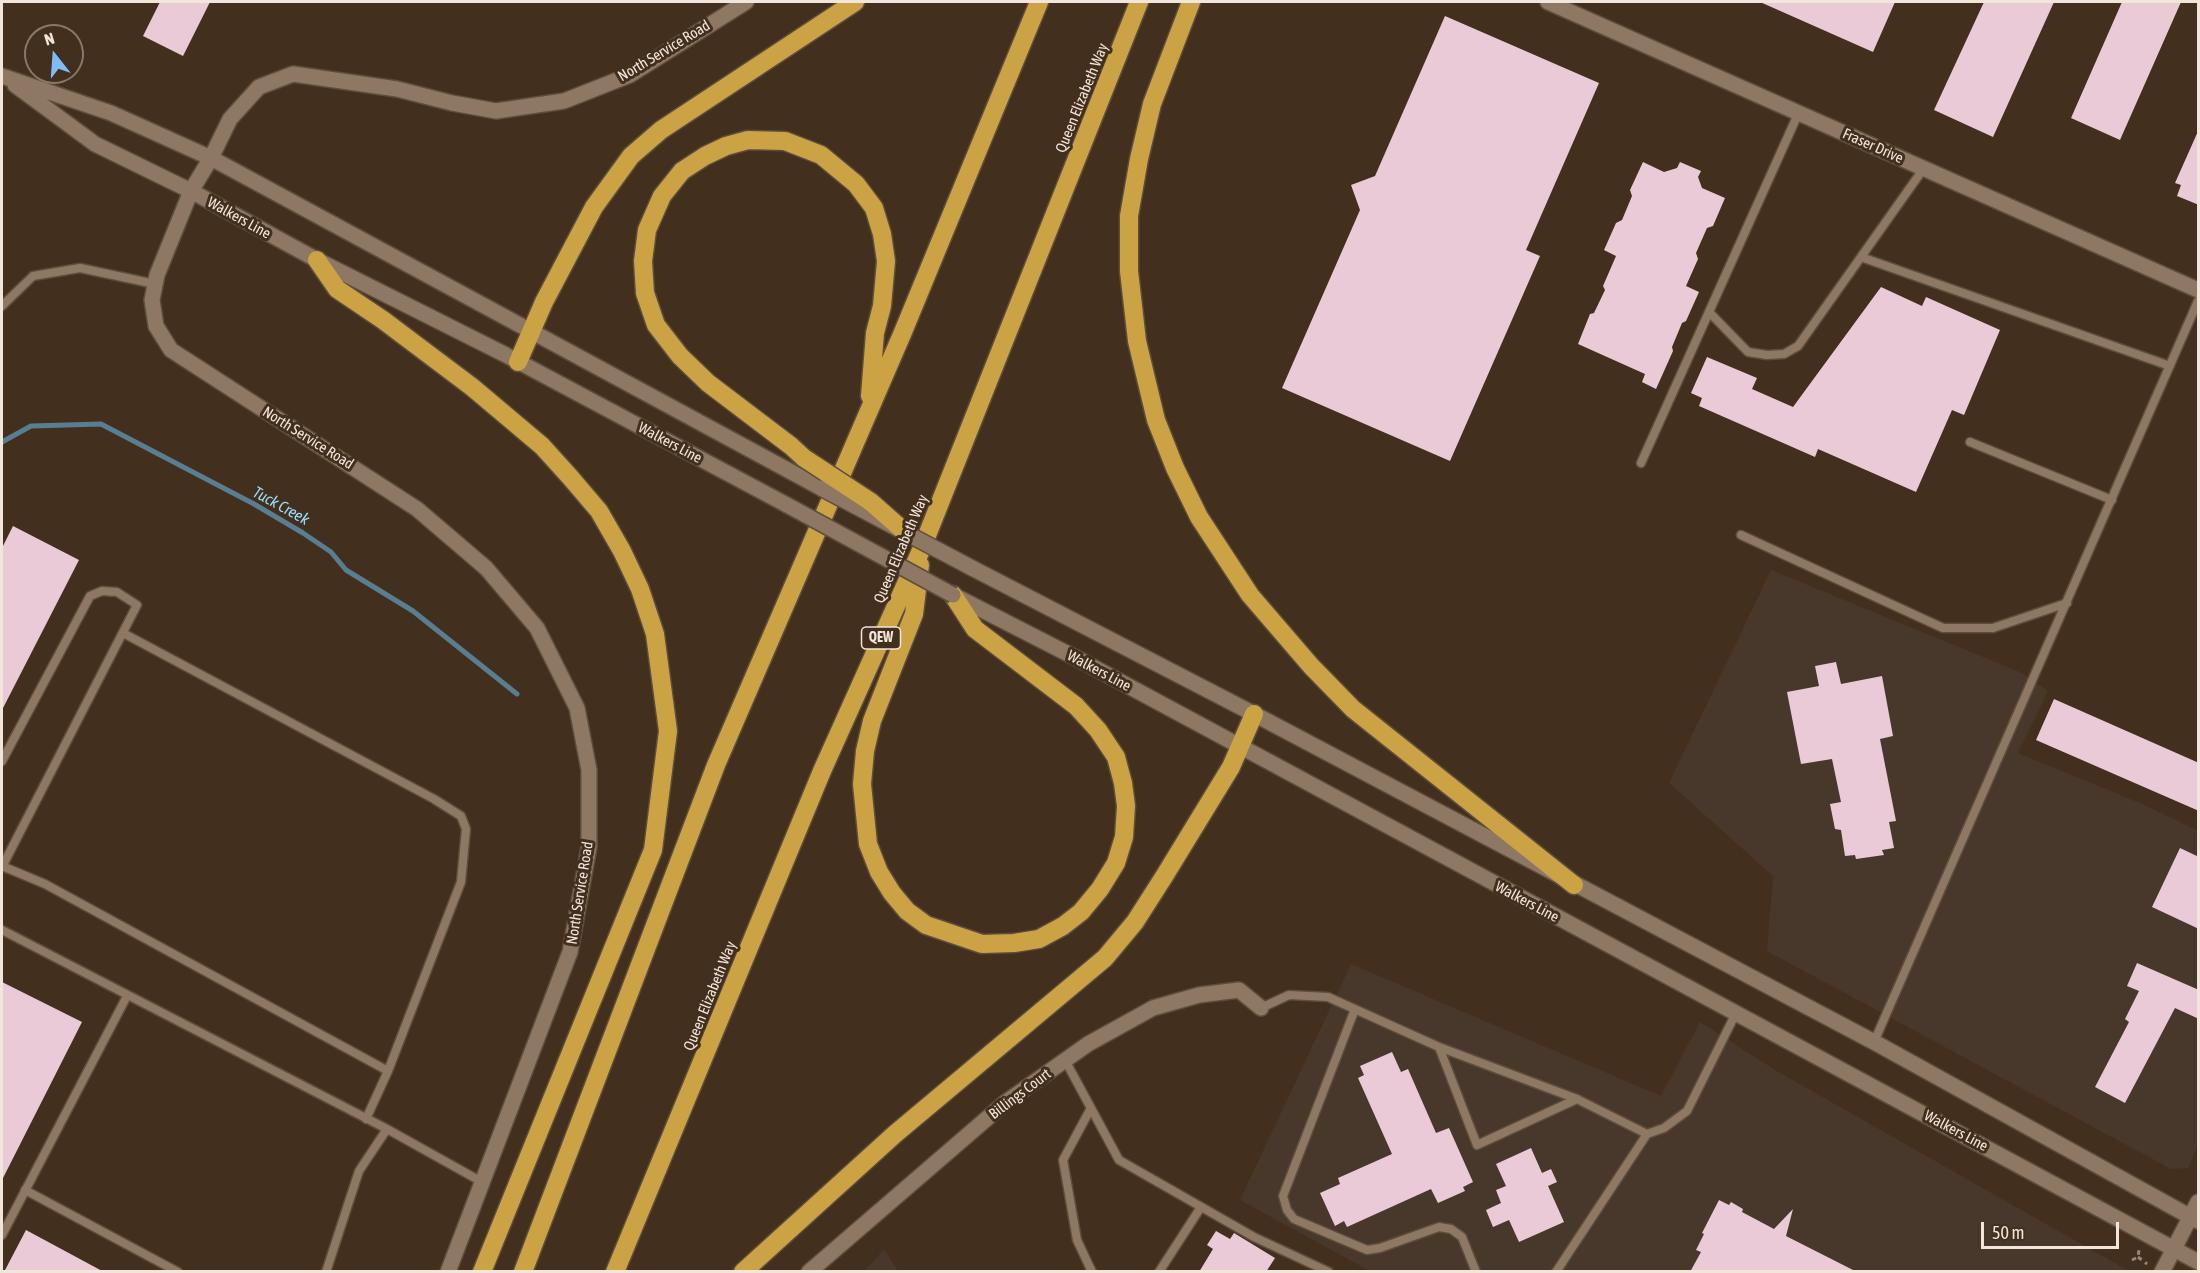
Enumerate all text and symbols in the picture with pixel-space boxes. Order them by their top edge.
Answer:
street label: North Service Road [615,16,713,86]
north arrow [24,24,84,84]
text: N [42,29,56,49]
street label: Queen Elizabeth Way [1052,41,1112,155]
street label: Fraser Drive [1840,125,1906,167]
street label: Walkers Line [204,193,274,243]
street label: North Service Road [259,403,357,473]
street label: Walkers Line [635,419,705,467]
water label: Tuck Creek [249,483,313,529]
street label: Queen Elizabeth Way [870,492,932,606]
road number: QEW [862,627,900,649]
street label: Walkers Line [1064,647,1134,695]
street label: North Service Road [563,840,597,946]
street label: Walkers Line [1492,878,1562,926]
street label: Queen Elizabeth Way [680,939,740,1053]
street label: Billings Court [986,1065,1054,1123]
street label: Walkers Line [1921,1107,1991,1155]
scale bar [1984,1210,2122,1248]
text: 50 m [1992,1222,2024,1243]

